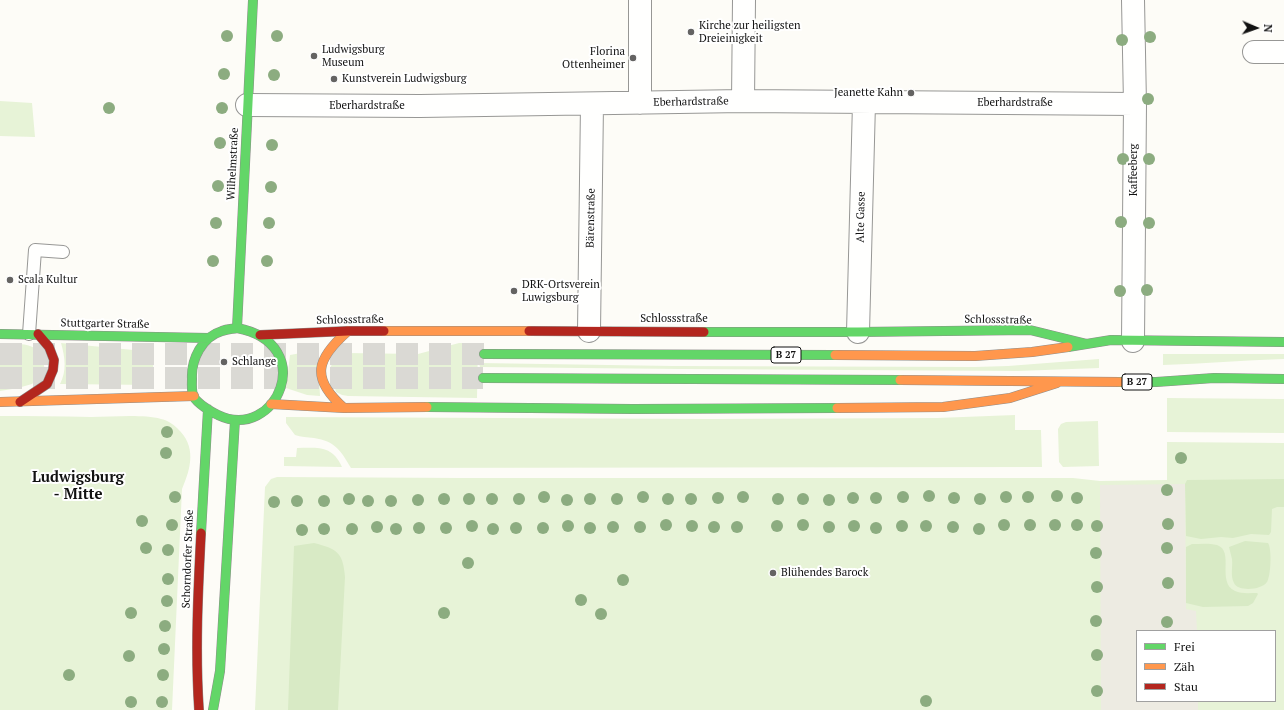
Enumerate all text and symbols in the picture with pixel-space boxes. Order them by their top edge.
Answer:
north arrow [1236,8,1276,48]
place label: Kirche zur heiligsten Dreieinigkeit [699,19,801,45]
text: N [1261,24,1275,33]
marker: Kirche zur heiligsten Dreieinigkeit [686,27,696,37]
place label: Ludwigsburg Museum [322,43,385,69]
place label: Florina Ottenheimer [562,45,625,71]
marker: Ludwigsburg Museum [309,51,319,61]
marker: Florina Ottenheimer [628,53,638,63]
place label: Kunstverein Ludwigsburg [342,72,467,86]
marker: Kunstverein Ludwigsburg [329,74,339,84]
place label: Jeanette Kahn [834,86,903,100]
marker: Jeanette Kahn [906,88,916,98]
street label: Eberhardstraße [653,95,729,109]
street label: Eberhardstraße [977,96,1053,110]
street label: Eberhardstraße [329,99,405,113]
street label: Wilhelmstraße [225,127,241,201]
street label: Kaffeeberg [1127,144,1141,196]
street label: Bärenstraße [584,188,598,248]
street label: Alte Gasse [854,191,868,243]
place label: Scala Kultur [18,273,77,287]
marker: Scala Kultur [5,275,15,285]
place label: DRK-Ortsverein Luwigsburg [522,278,600,304]
marker: DRK-Ortsverein Luwigsburg [509,286,519,296]
street label: Schlossstraße [640,312,708,326]
street label: Schlossstraße [316,313,384,327]
street label: Schlossstraße [964,313,1032,327]
street label: Stuttgarter Straße [60,317,150,331]
road number: B 27 [771,347,801,363]
place label: Schlange [232,355,276,369]
marker: Schlange [219,357,229,367]
road number: B 27 [1122,374,1152,390]
district label: Ludwigsburg - Mitte [32,469,124,504]
street label: Schorndorfer Straße [180,509,196,609]
place label: Blühendes Barock [781,566,868,580]
marker: Blühendes Barock [768,568,778,578]
legend [1136,630,1276,702]
text: Frei [1174,639,1195,654]
text: Zäh [1174,659,1194,674]
text: Stau [1174,679,1198,694]

